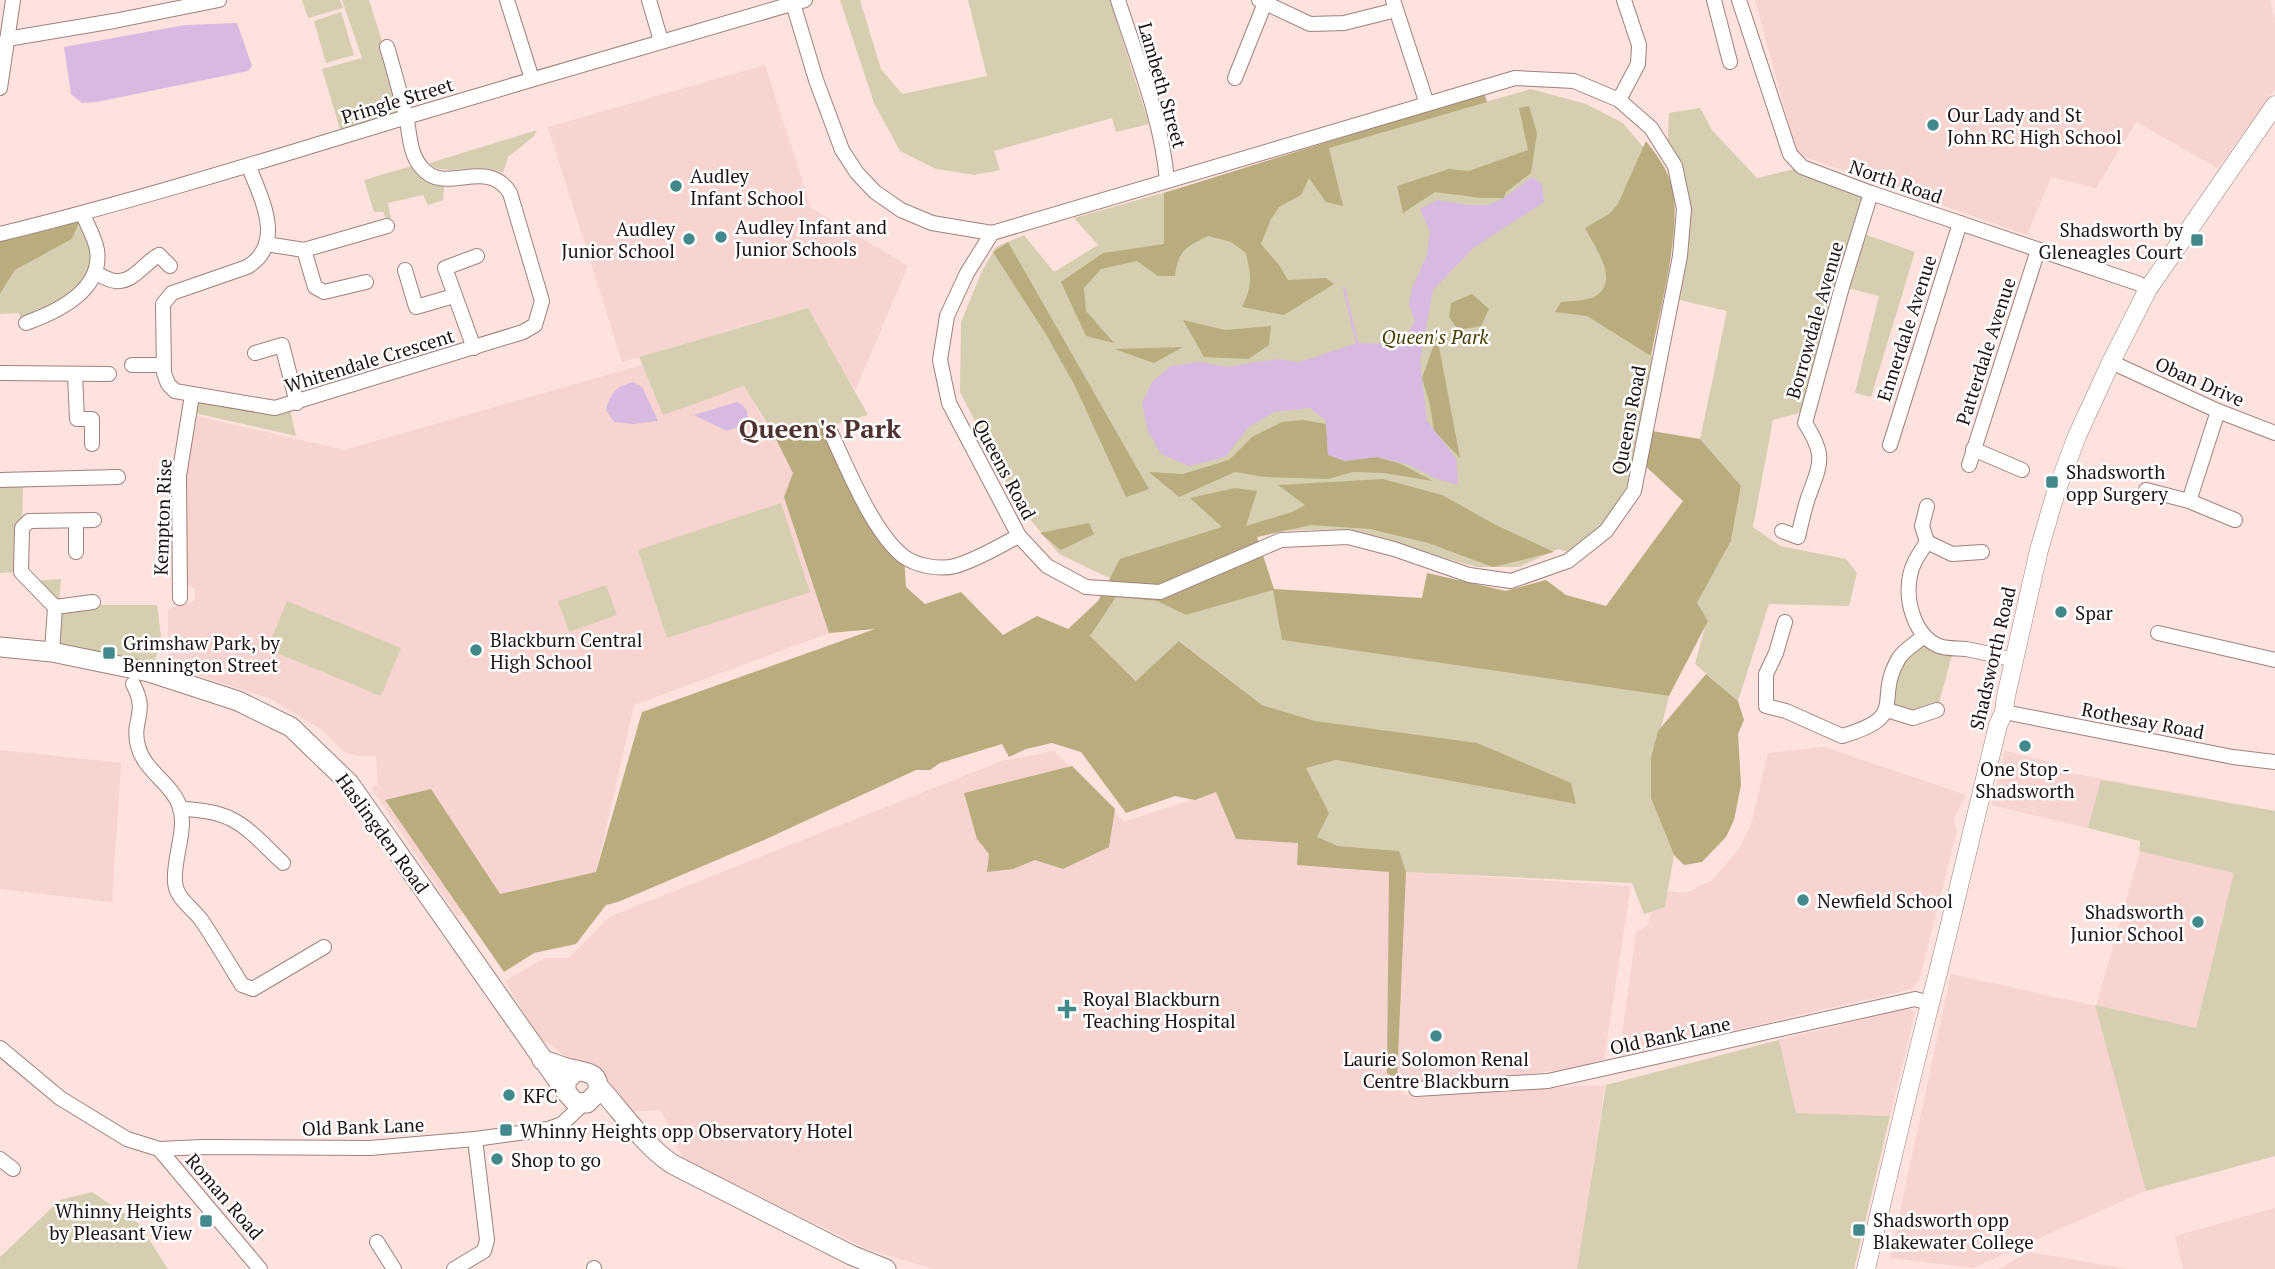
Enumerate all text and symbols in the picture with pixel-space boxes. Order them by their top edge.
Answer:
street label: Lambeth Street [1133,19,1193,151]
street label: Pringle Street [338,71,456,129]
place label: Our Lady and St John RC High School [1947,102,2122,149]
marker: Our Lady and St John RC High School [1925,117,1941,133]
street label: North Road [1846,153,1946,209]
place label: Audley Infant School [690,163,804,210]
marker: Audley Infant School [668,178,684,194]
place label: Audley Infant and Junior Schools [735,214,887,261]
place label: Audley Junior School [561,216,675,263]
place label: Shadsworth by Gleneagles Court [2039,217,2183,264]
marker: Audley Infant and Junior Schools [713,229,729,245]
marker: Audley Junior School [681,231,697,247]
marker: Shadsworth by Gleneagles Court [2189,232,2205,248]
street label: Borrowdale Avenue [1780,238,1848,402]
street label: Ennerdale Avenue [1871,252,1941,404]
street label: Patterdale Avenue [1949,274,2021,428]
street label: Whitendale Crescent [281,322,457,398]
park label: Queen's Park [1382,324,1489,349]
street label: Oban Drive [2151,350,2249,412]
street label: Queens Road [1605,363,1651,477]
district label: Queen's Park [739,411,902,445]
street label: Queens Road [968,414,1042,524]
street label: Kempton Rise [147,458,177,576]
place label: Shadsworth opp Surgery [2066,459,2168,506]
marker: Shadsworth opp Surgery [2044,474,2060,490]
street label: Shadsworth Road [1963,583,2021,732]
place label: Spar [2075,600,2114,625]
marker: Spar [2053,604,2069,620]
place label: Blackburn Central High School [490,627,642,674]
place label: Grimshaw Park, by Bennington Street [123,630,280,677]
marker: Blackburn Central High School [468,642,484,658]
marker: Grimshaw Park, by Bennington Street [101,645,117,661]
street label: Rothesay Road [2080,696,2207,744]
marker: One Stop - Shadsworth [2017,738,2033,754]
place label: One Stop - Shadsworth [1975,756,2075,803]
street label: Haslingden Road [331,768,435,898]
place label: Newfield School [1817,888,1953,913]
marker: Newfield School [1795,892,1811,908]
place label: Shadsworth Junior School [2070,899,2184,946]
marker: Shadsworth Junior School [2190,914,2206,930]
place label: Royal Blackburn Teaching Hospital [1083,986,1236,1033]
marker: Royal Blackburn Teaching Hospital [1057,999,1077,1019]
street label: Old Bank Lane [1607,1010,1733,1060]
marker: Laurie Solomon Renal Centre Blackburn [1428,1028,1444,1044]
place label: Laurie Solomon Renal Centre Blackburn [1343,1046,1529,1093]
place label: KFC [523,1083,558,1108]
marker: KFC [501,1087,517,1103]
street label: Old Bank Lane [301,1111,425,1141]
place label: Whinny Heights opp Observatory Hotel [520,1118,853,1143]
marker: Whinny Heights opp Observatory Hotel [498,1122,514,1138]
place label: Shop to go [511,1147,601,1172]
street label: Roman Road [181,1148,270,1245]
marker: Shop to go [489,1151,505,1167]
place label: Whinny Heights by Pleasant View [49,1198,193,1245]
place label: Shadsworth opp Blakewater College [1873,1207,2034,1254]
marker: Whinny Heights by Pleasant View [198,1213,214,1229]
marker: Shadsworth opp Blakewater College [1851,1222,1867,1238]

